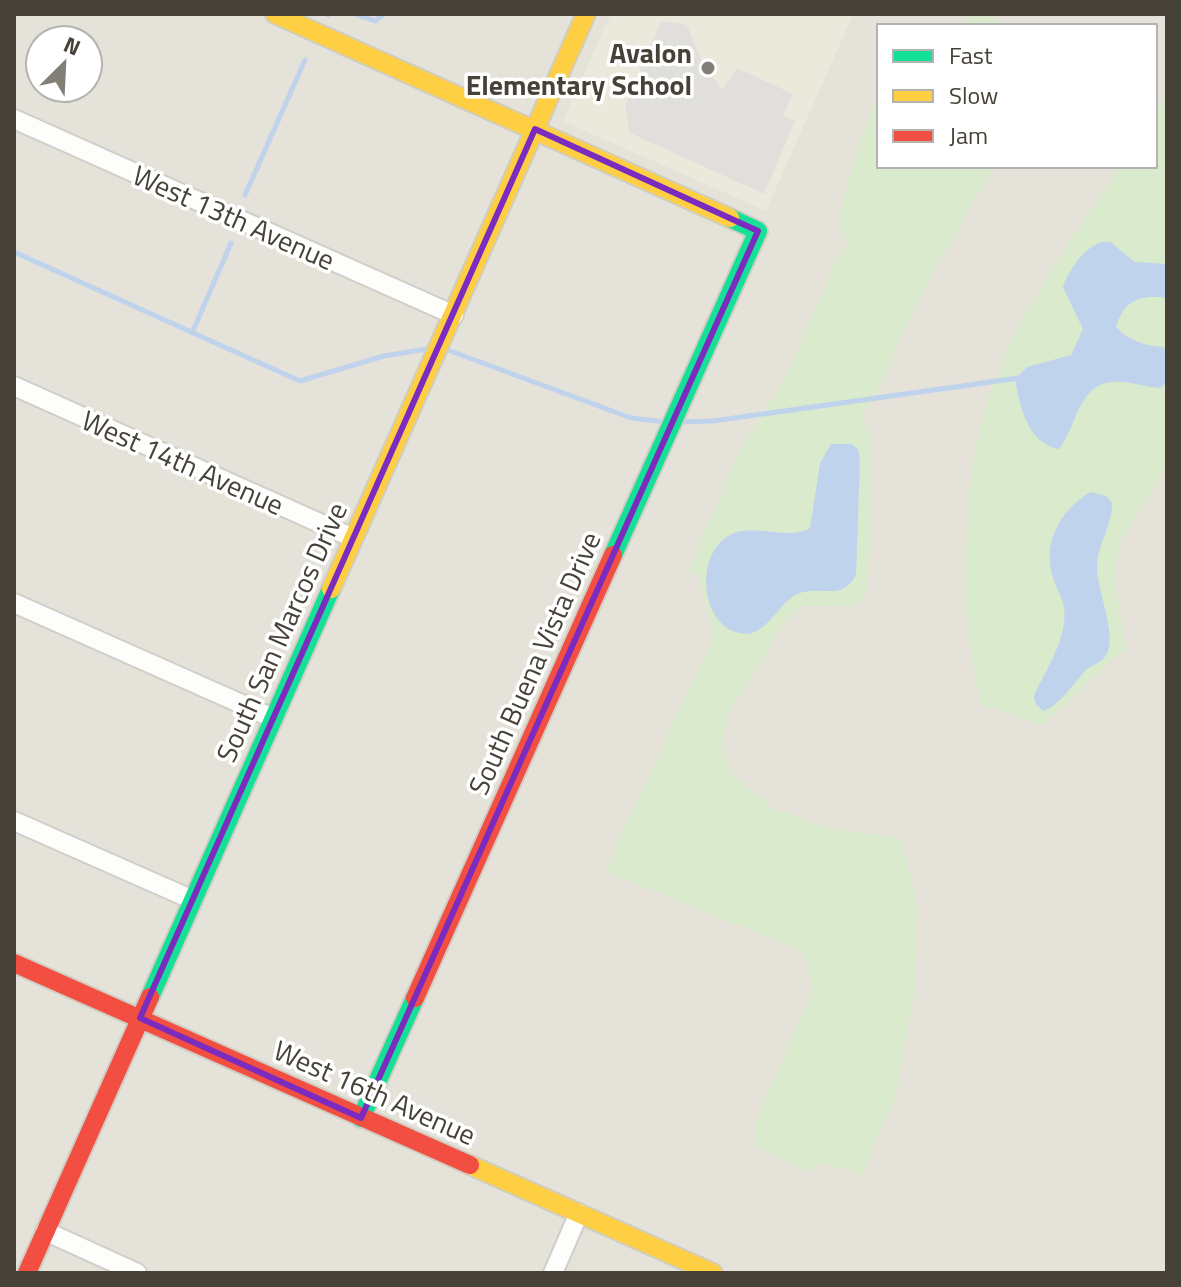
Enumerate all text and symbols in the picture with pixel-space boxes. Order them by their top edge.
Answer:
north arrow [24,24,104,104]
legend [877,24,1157,168]
text: N [58,27,86,64]
place label: Avalon Elementary School [466,31,692,106]
text: Fast [949,37,993,73]
marker: Avalon Elementary School [699,59,717,77]
text: Slow [949,77,998,113]
text: Jam [949,117,988,153]
street label: West 13th Avenue [126,153,342,281]
street label: West 14th Avenue [75,398,291,526]
street label: South San Marcos Drive [204,495,358,769]
street label: South Buena Vista Drive [457,525,611,801]
street label: West 16th Avenue [267,1028,483,1156]

